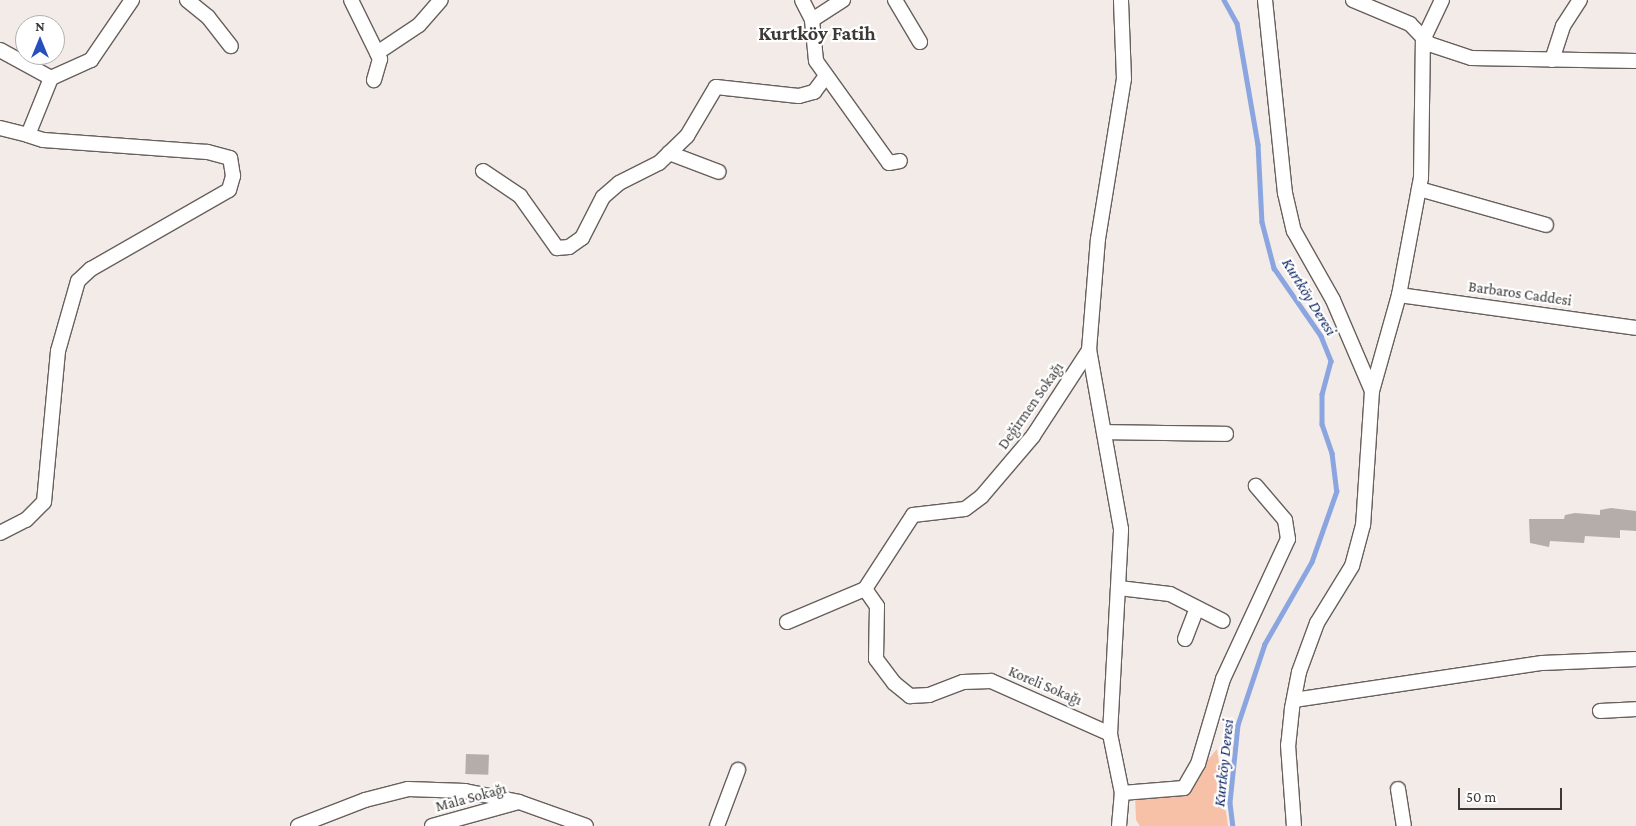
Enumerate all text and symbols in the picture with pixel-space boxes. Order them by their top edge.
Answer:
north arrow [15,15,65,65]
text: N [35,18,45,34]
district label: Kurtköy Fatih [758,21,876,45]
water label: Kurtköy Deresi [1278,255,1340,339]
street label: Barbaros Caddesi [1467,278,1573,310]
street label: Değirmen Sokağı [994,359,1068,453]
street label: Koreli Sokağı [1006,663,1084,709]
water label: Kurtköy Deresi [1210,718,1238,808]
scale bar [1461,778,1565,810]
street label: Mala Sokağı [434,780,508,816]
text: 50 m [1466,789,1496,805]

